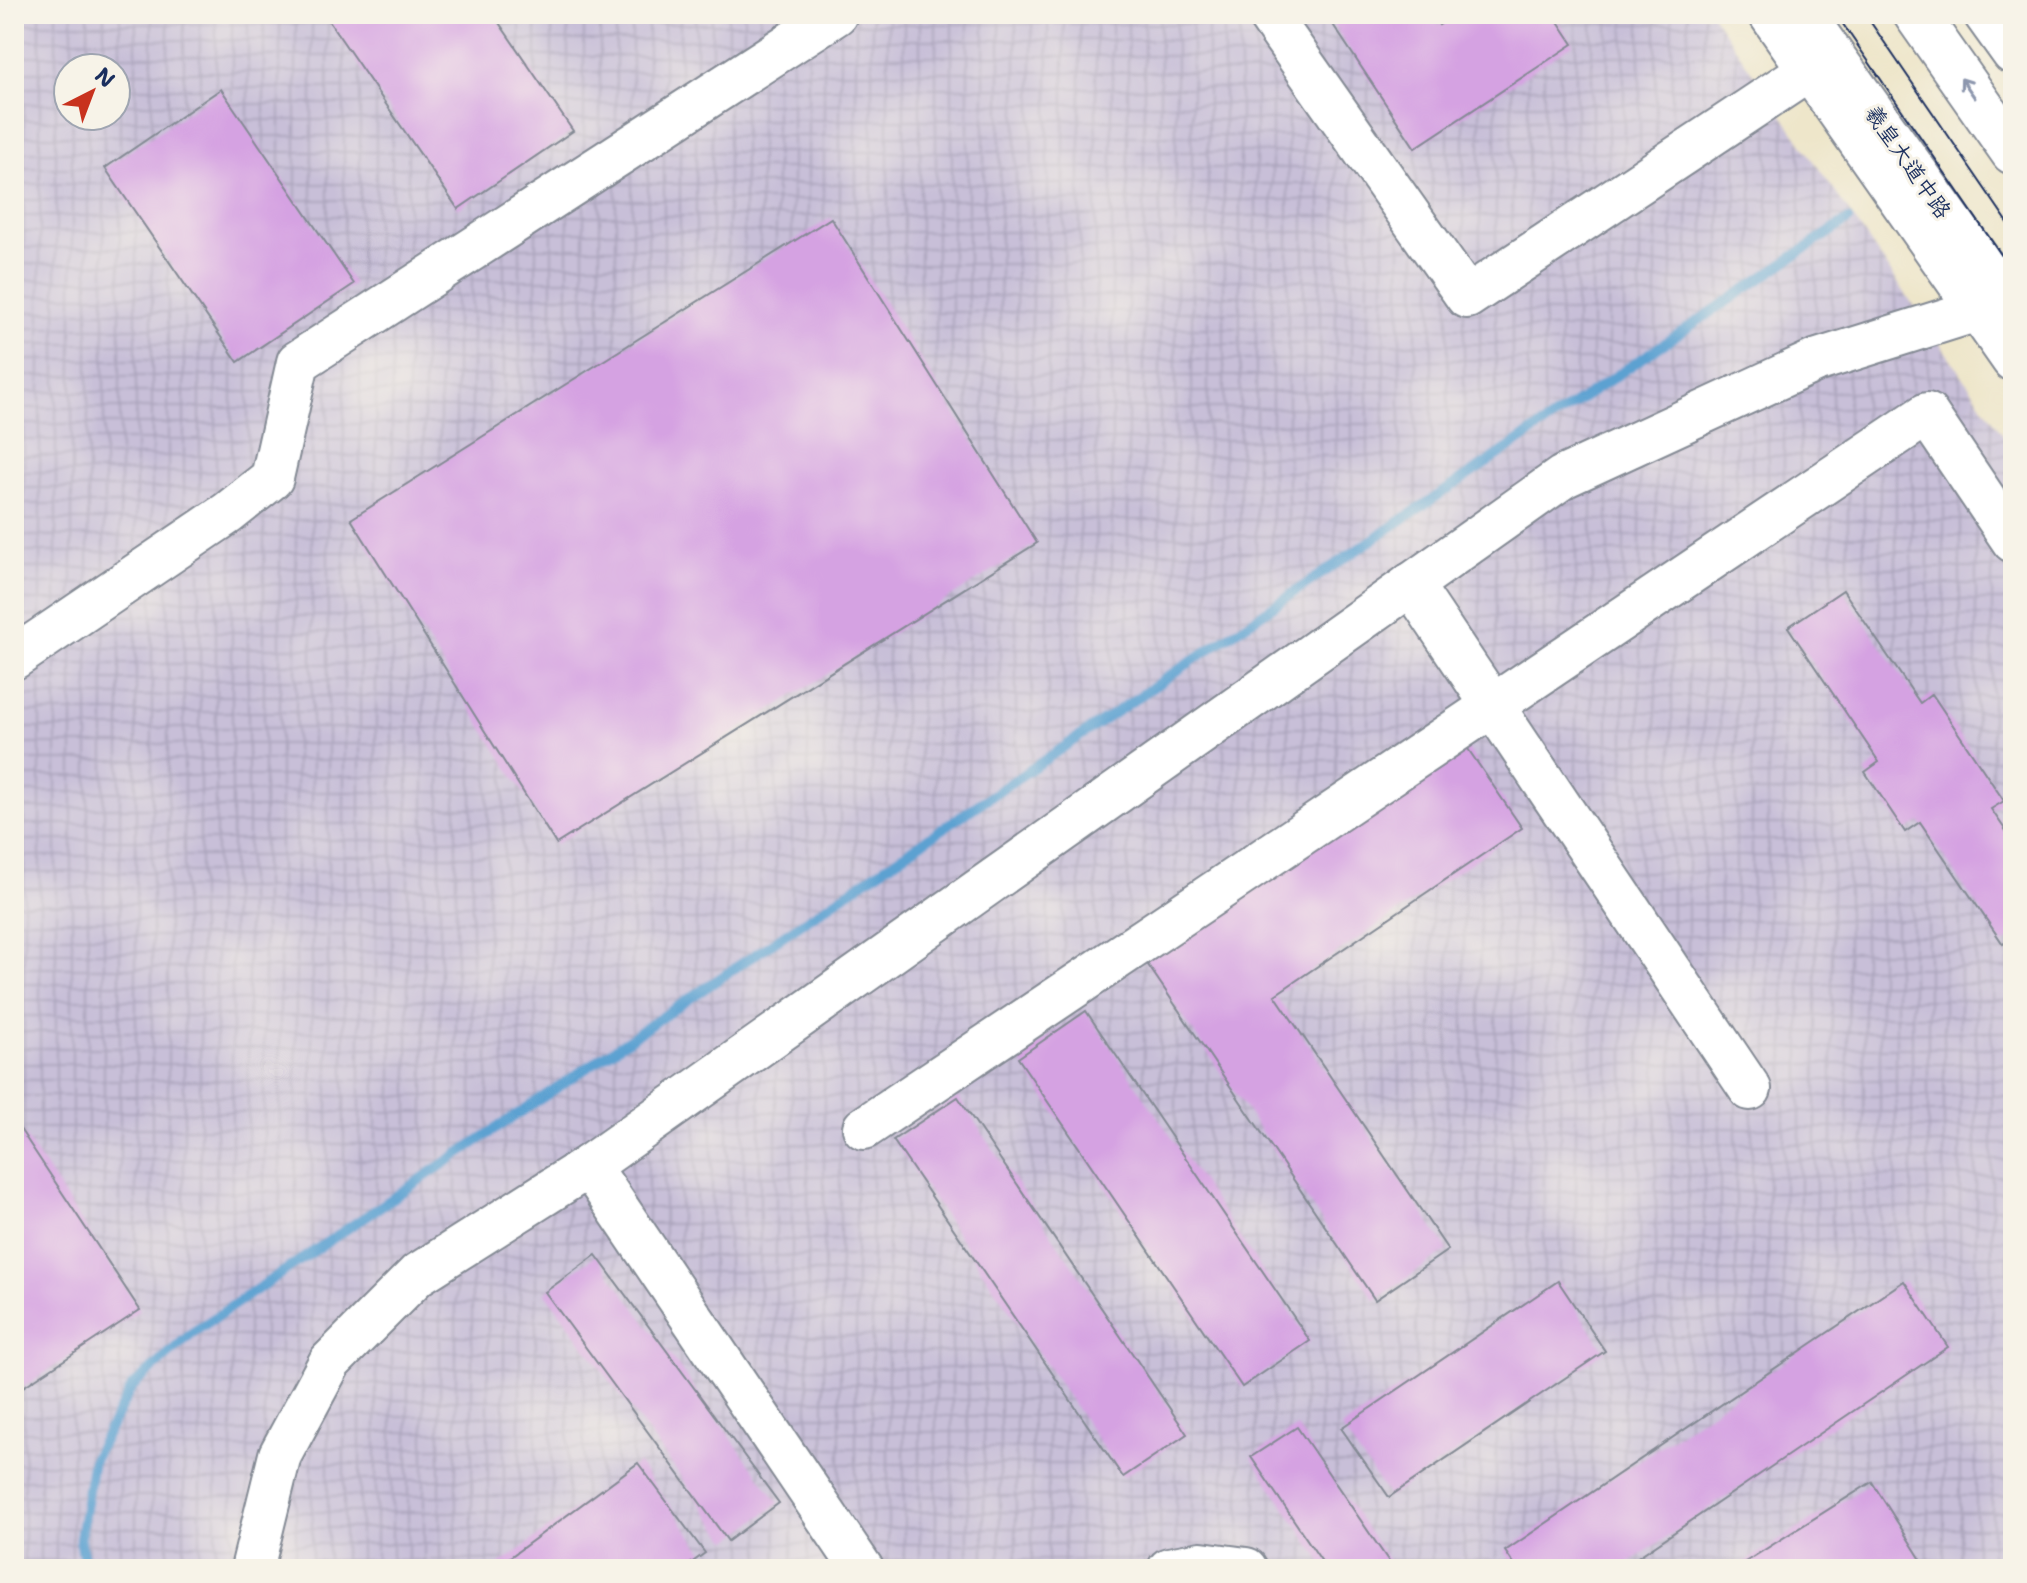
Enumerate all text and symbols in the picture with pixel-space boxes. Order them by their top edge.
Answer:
north arrow [52,52,132,132]
text: N [89,61,121,94]
one-way arrow [1960,78,1977,99]
street label: 羲皇大道中路 [1858,100,1958,224]

